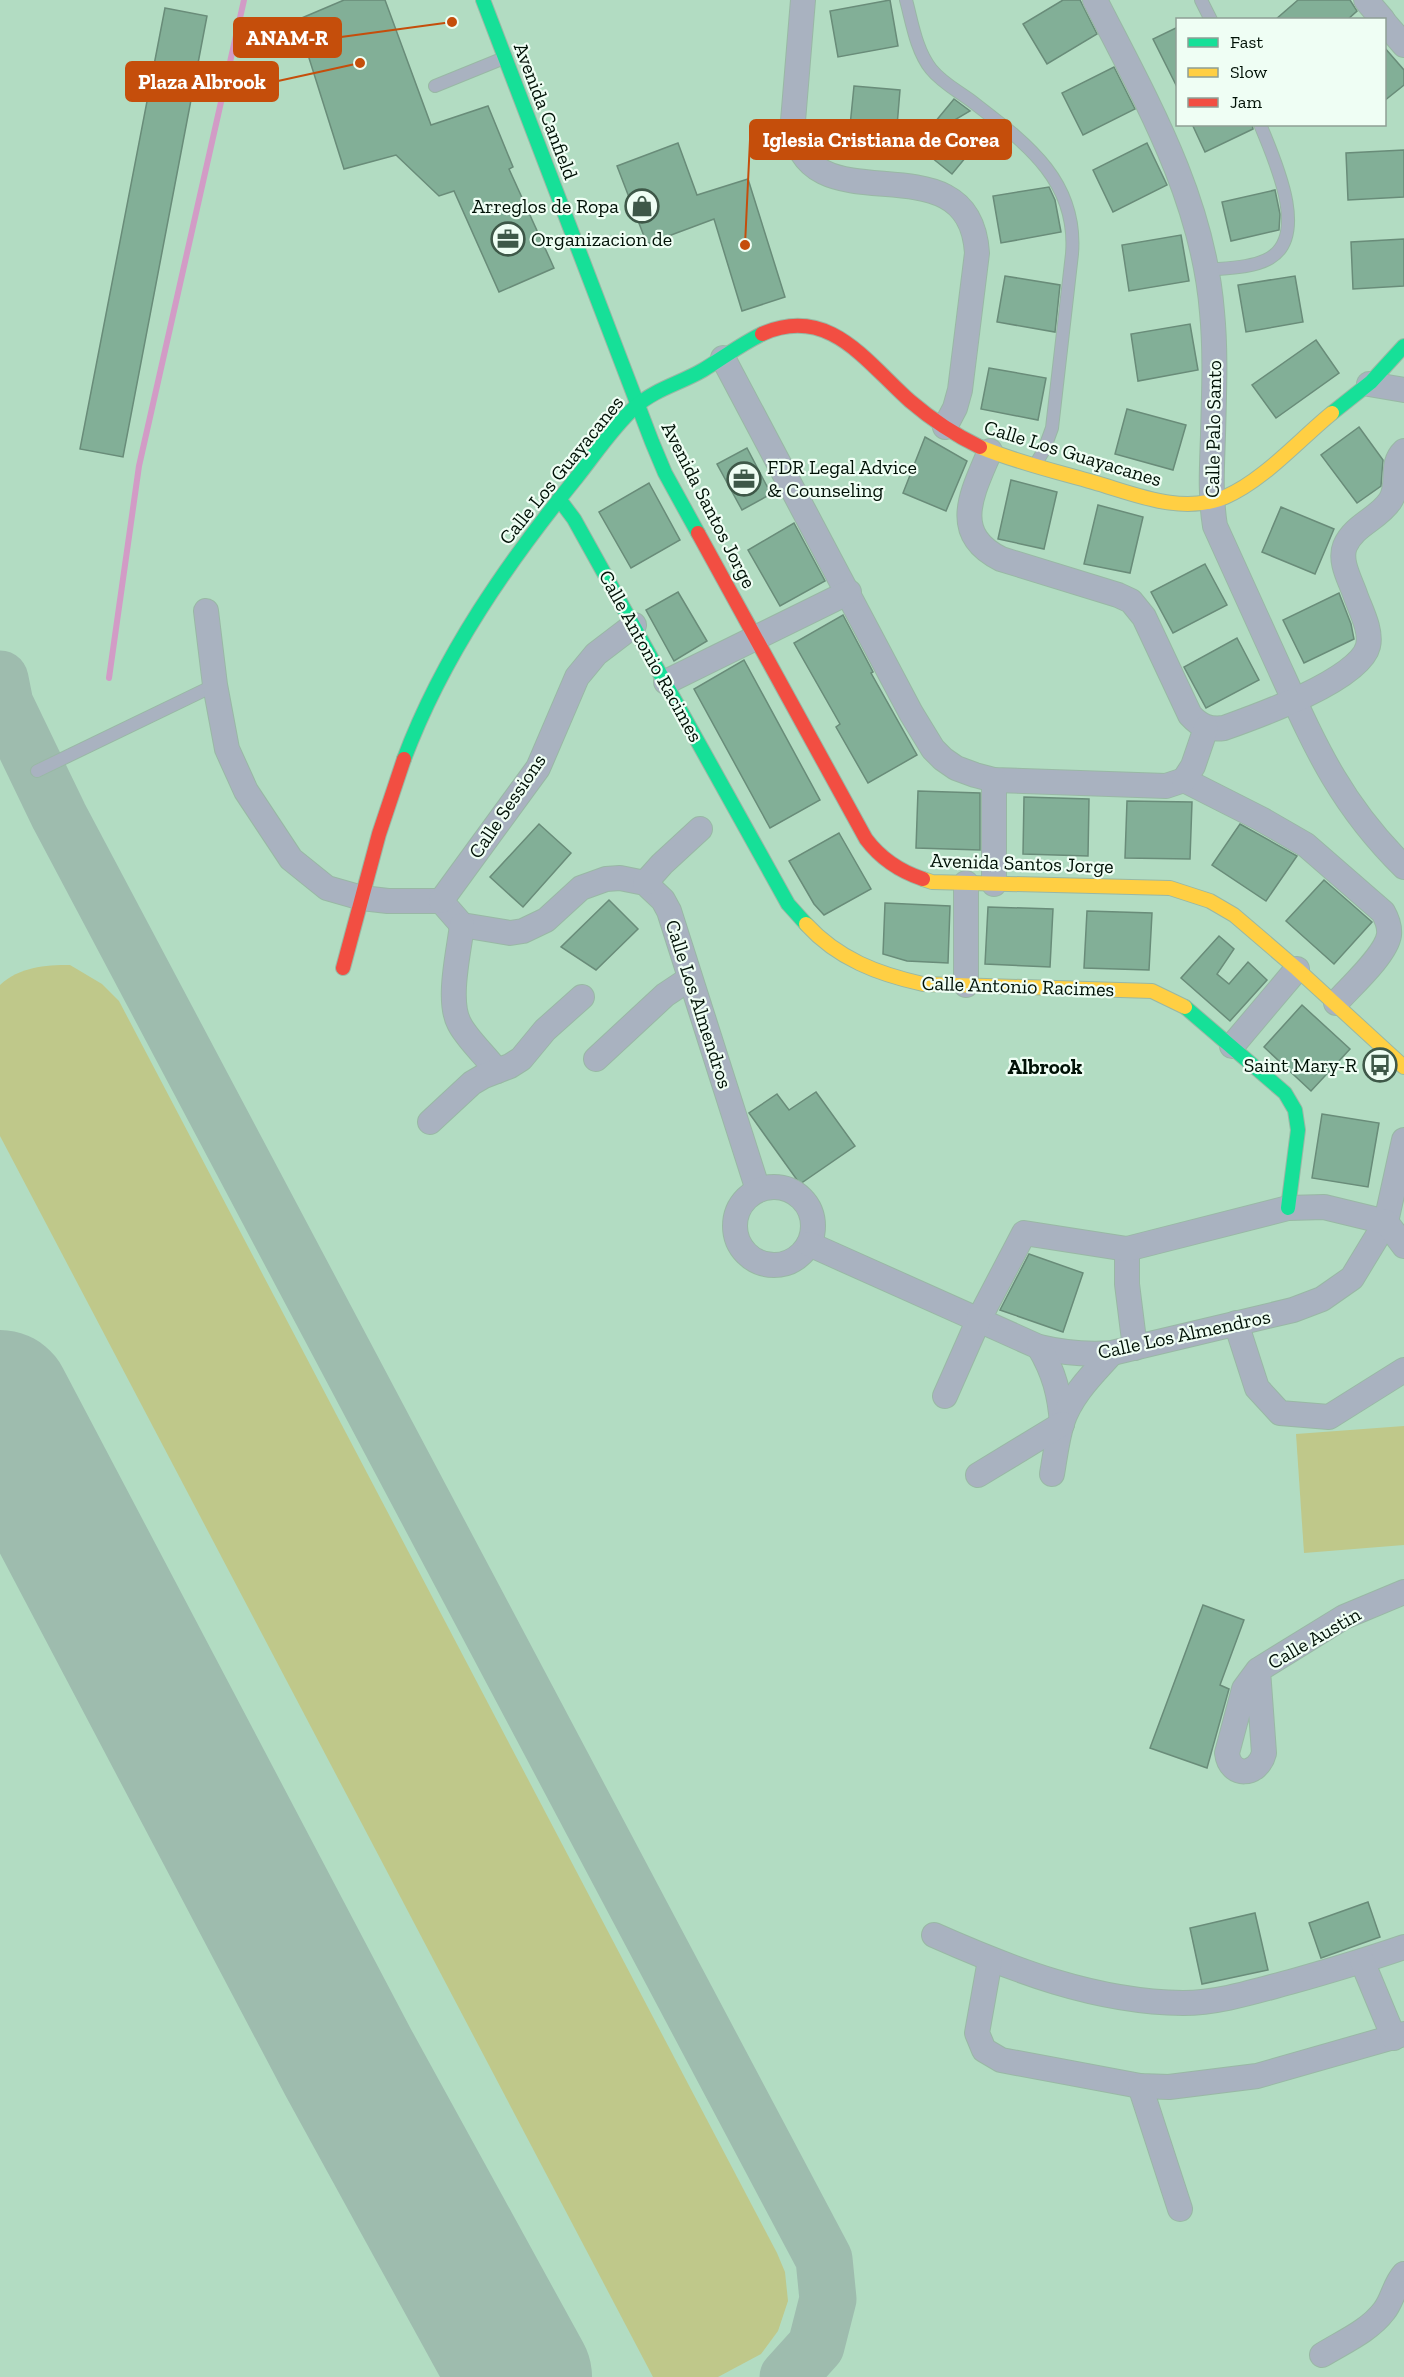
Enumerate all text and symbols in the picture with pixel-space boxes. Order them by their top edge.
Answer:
callout: ANAM-R [234,18,341,57]
legend [1176,18,1386,126]
text: ANAM-R [246,25,329,50]
text: Fast [1230,31,1263,53]
street label: Avenida Canfield [509,39,583,183]
text: Slow [1230,61,1267,83]
callout: Plaza Albrook [126,62,278,101]
text: Plaza Albrook [138,69,266,94]
text: Jam [1230,91,1262,113]
callout: Iglesia Cristiana de Corea [750,120,1011,159]
text: Iglesia Cristiana de Corea [762,127,1000,152]
shop icon: Arreglos de Ropa [624,188,660,224]
place label: Arreglos de Ropa [472,194,619,218]
office icon: Organizacion de [490,221,526,257]
place label: Organizacion de [531,227,672,251]
street label: Calle Palo Santo [1200,360,1226,498]
street label: Calle Los Guayacanes [494,391,628,549]
street label: Calle Los Guayacanes [981,415,1165,491]
street label: Avenida Santos Jorge [657,418,761,592]
place label: FDR Legal Advice & Counseling [767,455,917,502]
office icon: FDR Legal Advice & Counseling [726,461,762,497]
street label: Calle Antonio Racimes [594,566,708,746]
street label: Calle Sessions [463,749,551,863]
street label: Avenida Santos Jorge [930,848,1114,878]
street label: Calle Los Almendros [660,917,738,1091]
street label: Calle Antonio Racimes [921,971,1115,1001]
bus stop icon: Saint Mary-R [1362,1047,1398,1083]
place label: Saint Mary-R [1244,1053,1358,1077]
district label: Albrook [1008,1054,1083,1079]
street label: Calle Los Almendros [1096,1304,1272,1364]
street label: Calle Austin [1263,1601,1365,1674]

